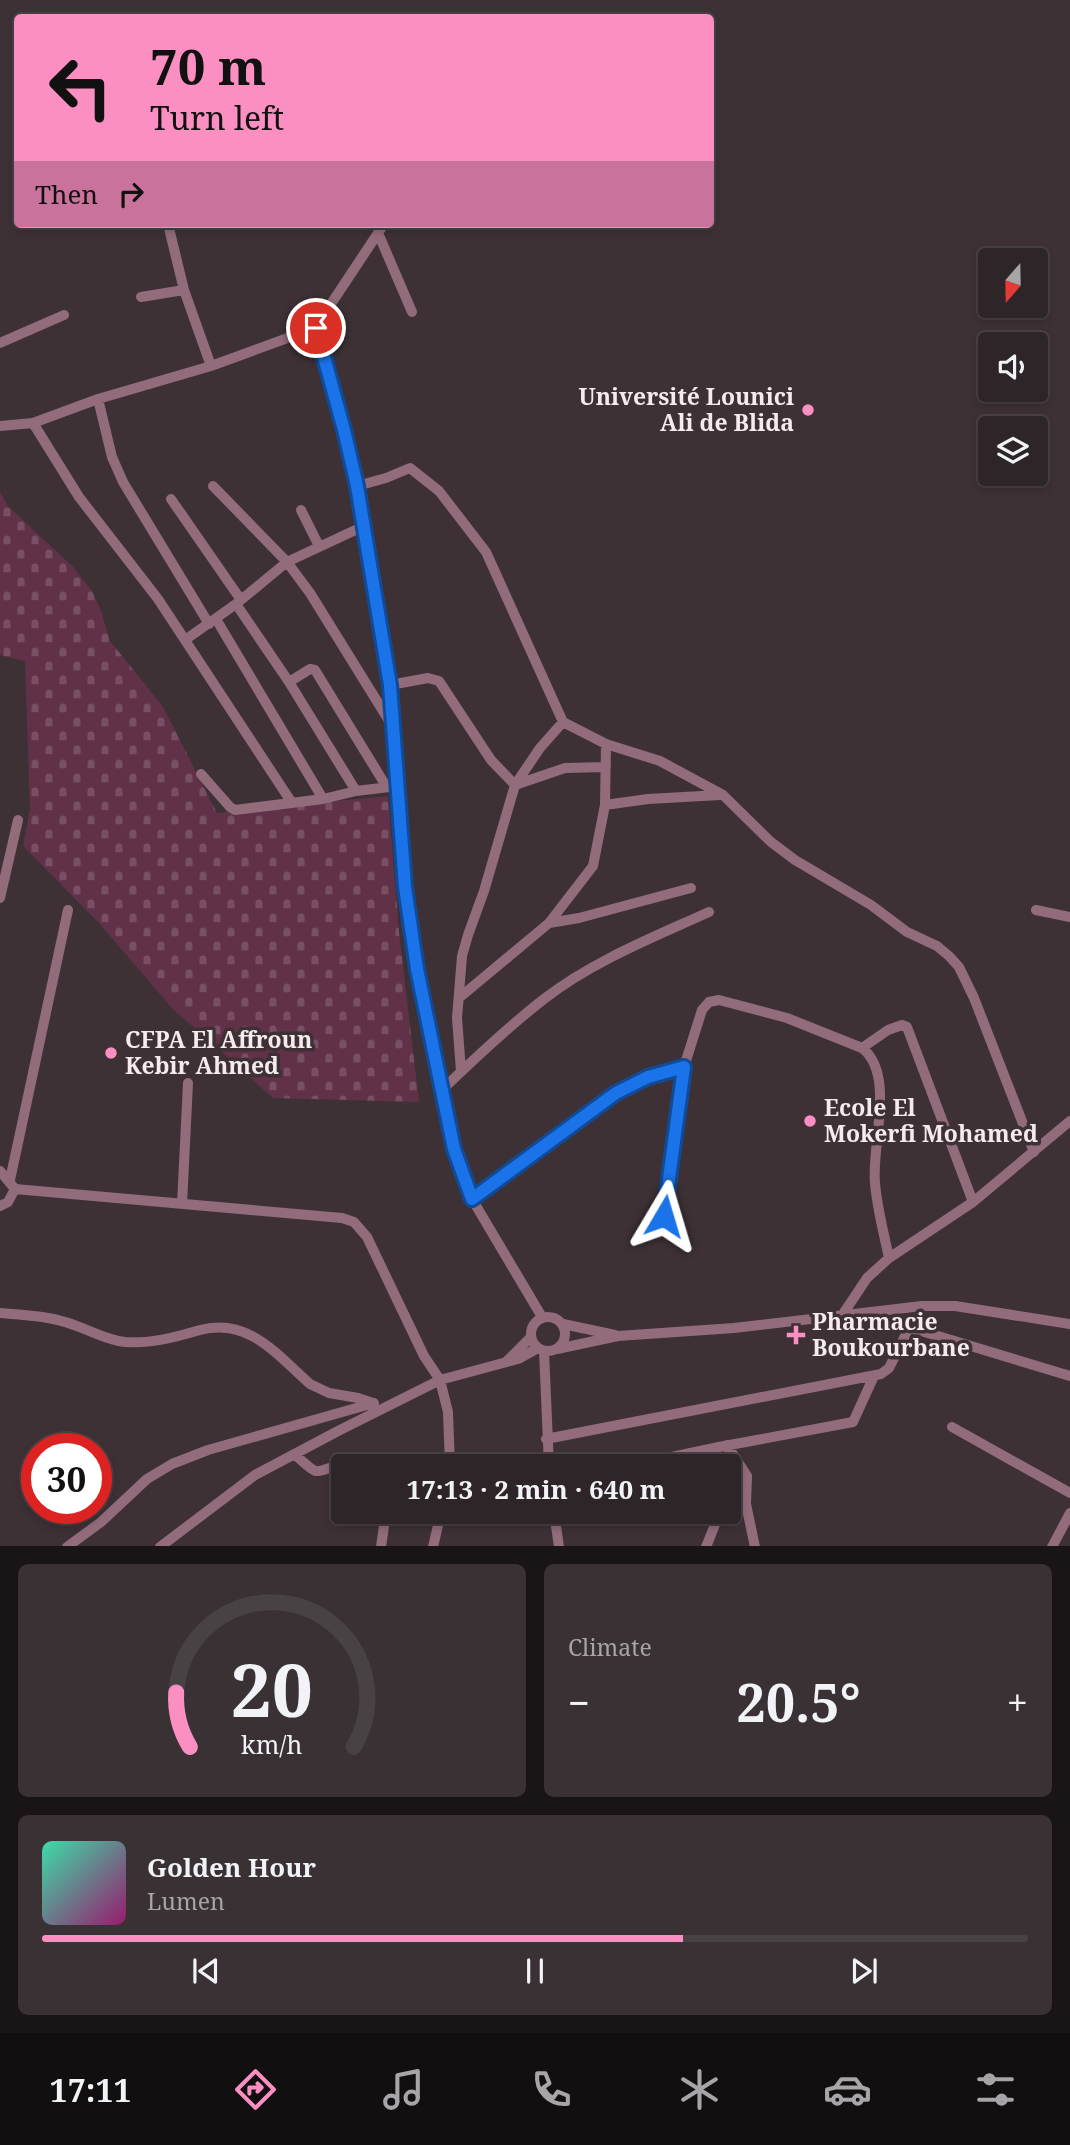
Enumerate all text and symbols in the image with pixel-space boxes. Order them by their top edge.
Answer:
text: 70 m [150,33,266,99]
icon: left [35,42,126,133]
text: Turn left [150,96,284,139]
icon: right [112,175,150,213]
text: Then [35,176,98,212]
north arrow [978,248,1048,318]
map controls [978,248,1048,486]
pin [286,298,346,358]
icon: arrive [297,309,335,347]
button: sound [978,332,1048,402]
place label: Université Lounici Ali de Blida [578,380,794,438]
marker: Université Lounici Ali de Blida [800,402,816,418]
button: layers [978,416,1048,486]
place label: CFPA El Affroun Kebir Ahmed [125,1023,312,1081]
marker: CFPA El Affroun Kebir Ahmed [103,1045,119,1061]
place label: Ecole El Mokerfi Mohamed [824,1091,1038,1149]
marker: Ecole El Mokerfi Mohamed [802,1113,818,1129]
position arrow [627,1179,701,1253]
place label: Pharmacie Boukourbane [812,1305,970,1363]
marker: Pharmacie Boukourbane [786,1325,806,1345]
speed limit sign: 30 [21,1433,112,1524]
text: 17:13 · 2 min · 640 m [406,1471,666,1507]
text: Climate [568,1631,652,1663]
text: 20 [231,1639,313,1738]
text: 20.5° [736,1666,861,1737]
text: − [568,1676,590,1728]
text: + [1007,1676,1028,1728]
text: km/h [241,1726,303,1760]
text: Golden Hour [147,1849,316,1885]
text: Lumen [147,1885,225,1917]
icon: previous [187,1952,225,1990]
icon: pause [516,1952,554,1990]
icon: next [845,1952,883,1990]
icon: directions [231,2065,280,2114]
icon: music [379,2065,428,2114]
icon: phone [527,2065,576,2114]
icon: climate [675,2065,724,2114]
icon: car [823,2065,872,2114]
icon: filters [971,2065,1020,2114]
text: 17:11 [50,2068,132,2111]

